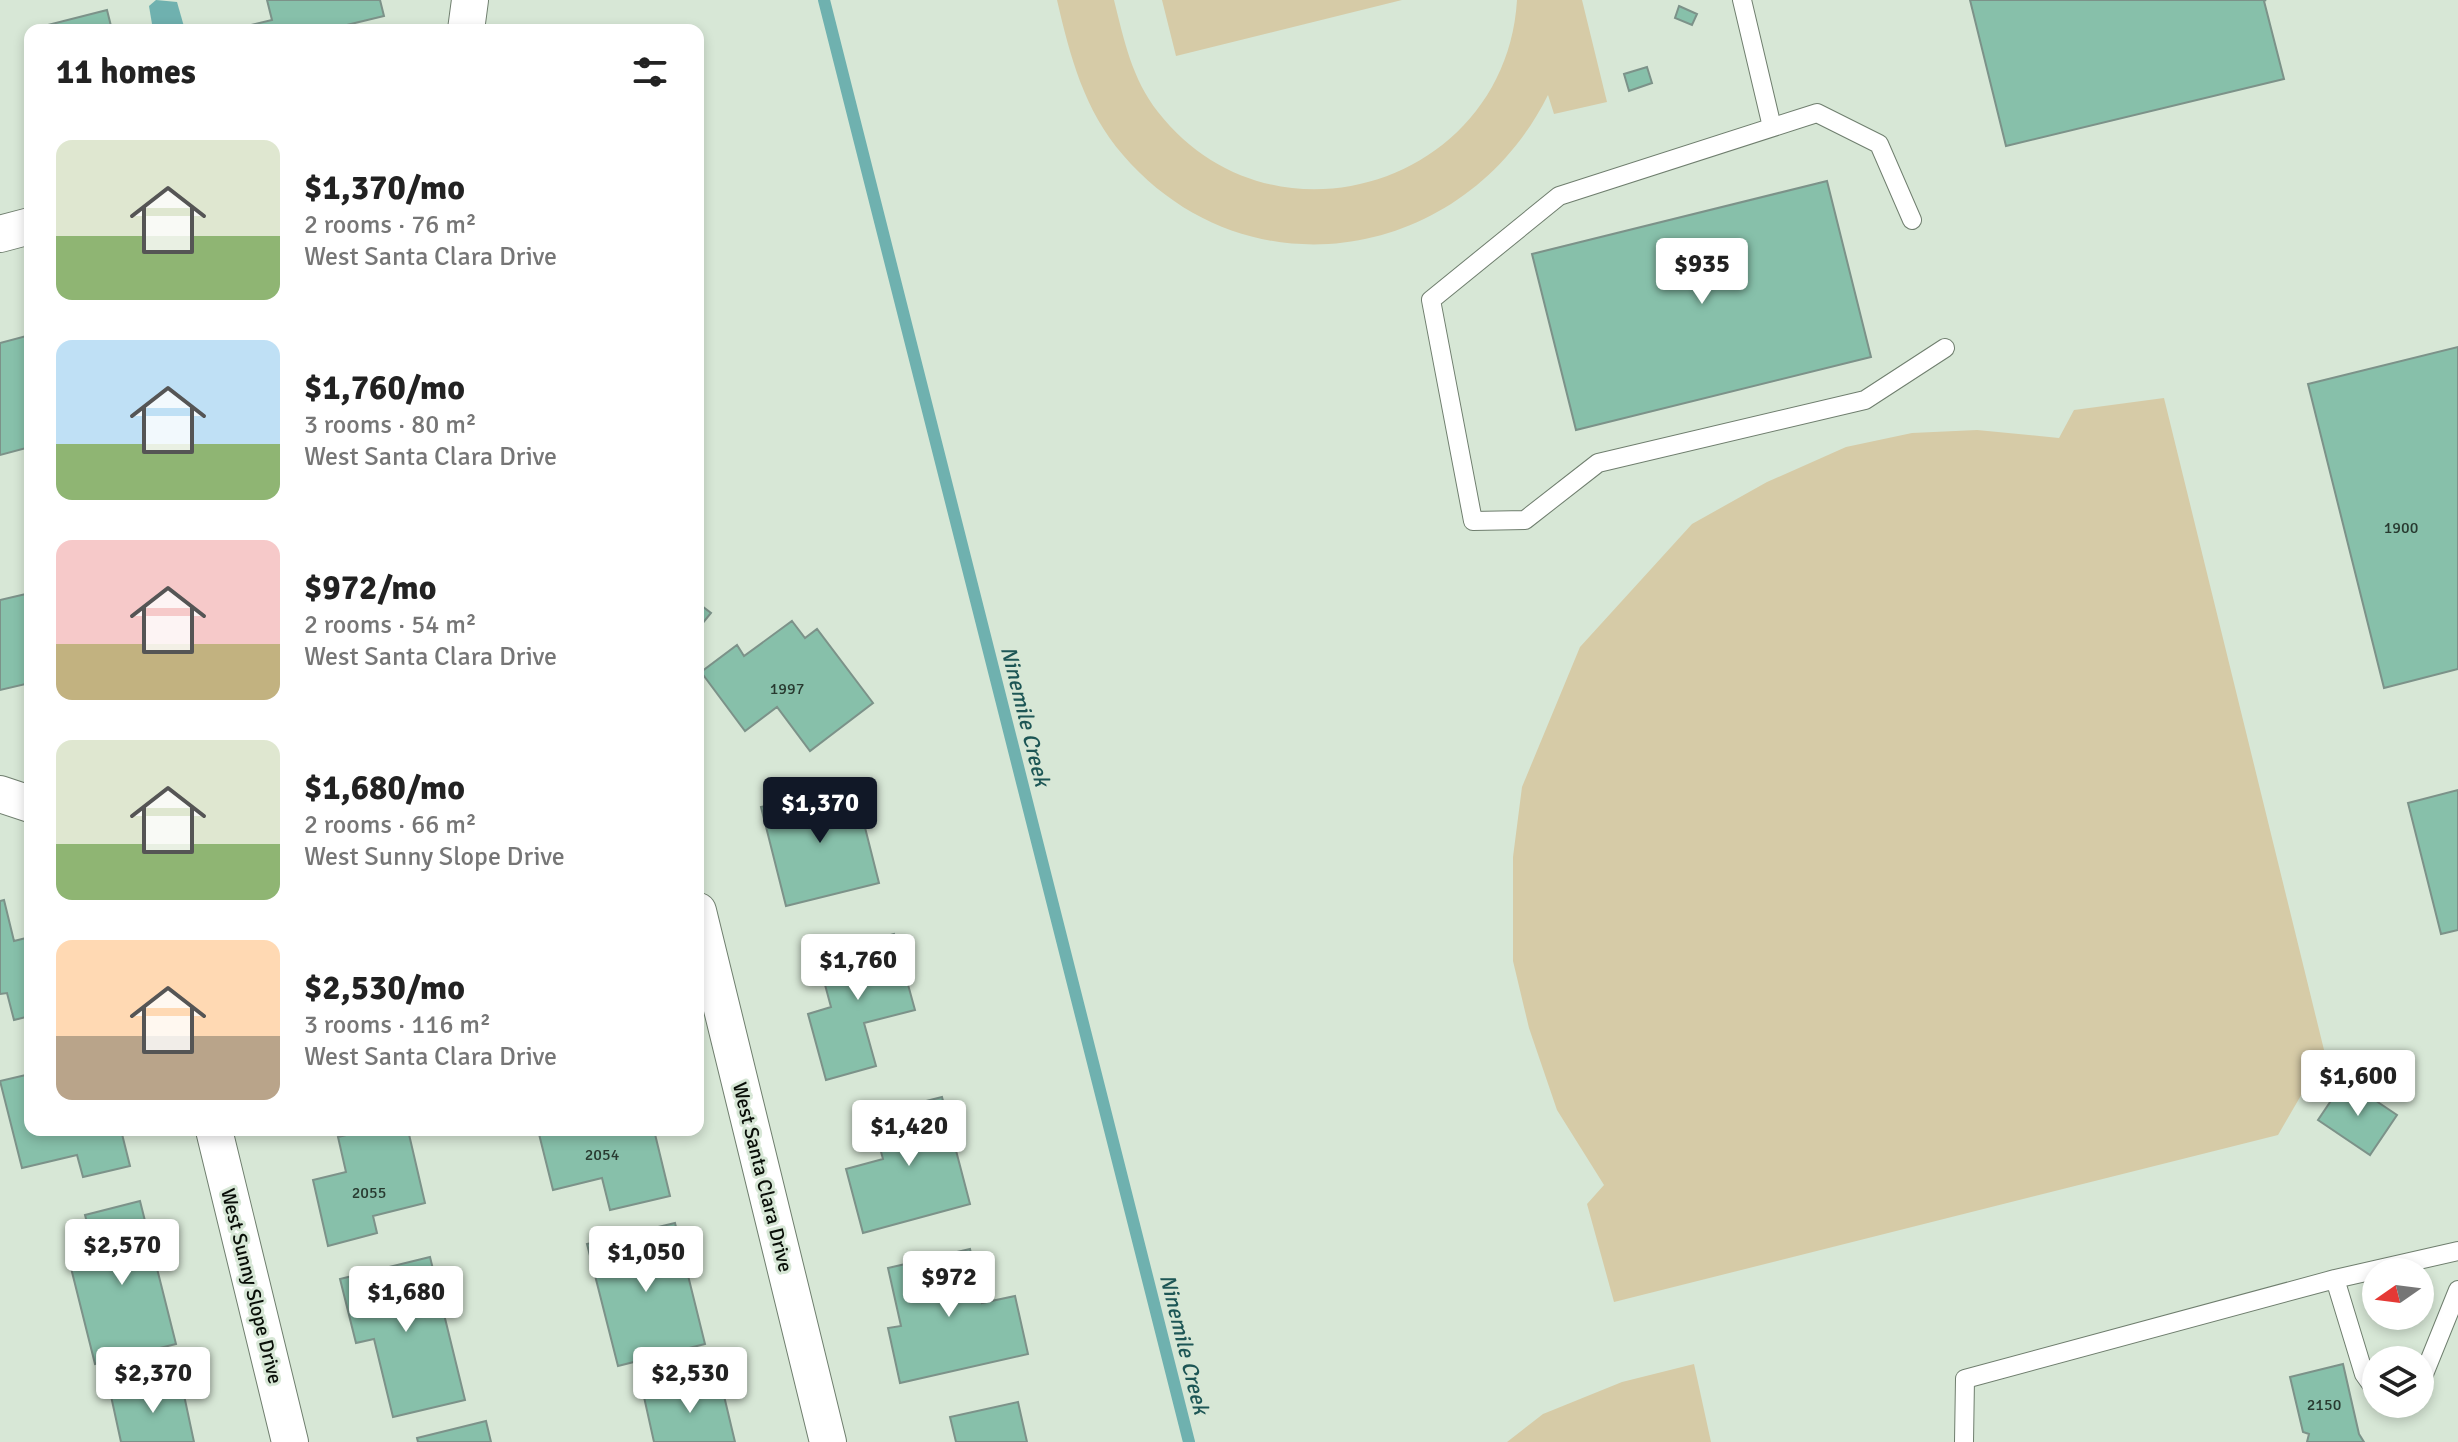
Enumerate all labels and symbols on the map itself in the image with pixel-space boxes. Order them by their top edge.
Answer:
pin: $935 [1655,238,1749,306]
house number: 1900 [2384,518,2418,538]
water label: Ninemile Creek [995,643,1056,791]
house number: 1997 [770,679,804,699]
pin: $1,370 [755,777,885,845]
pin: $1,760 [793,934,923,1002]
pin: $1,600 [2293,1050,2423,1118]
street label: West Santa Clara Drive [727,1080,798,1275]
pin: $1,420 [844,1100,974,1168]
house number: 2054 [585,1145,620,1165]
house number: 2055 [352,1183,386,1203]
street label: West Sunny Slope Drive [215,1186,288,1386]
pin: $2,570 [57,1219,187,1287]
pin: $1,050 [581,1226,711,1294]
pin: $972 [902,1251,996,1319]
north arrow [2362,1258,2434,1330]
pin: $1,680 [341,1266,471,1334]
water label: Ninemile Creek [1154,1271,1215,1419]
pin: $2,370 [88,1347,218,1415]
pin: $2,530 [625,1347,755,1415]
house number: 2150 [2307,1395,2341,1415]

